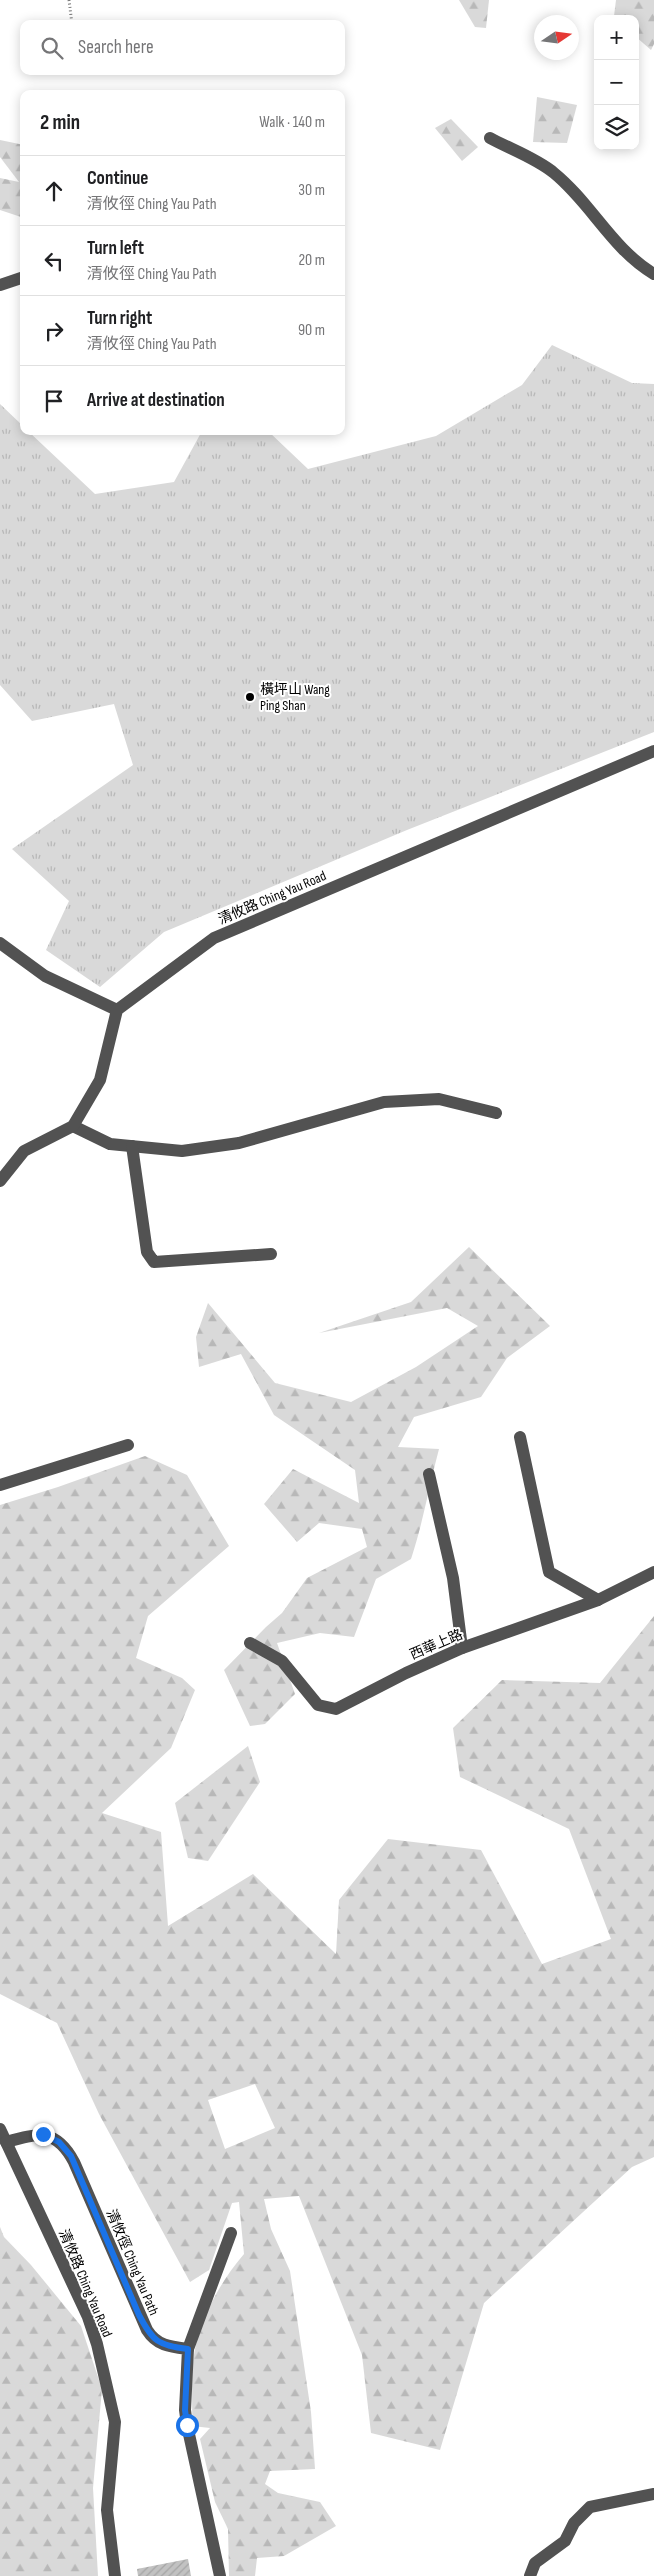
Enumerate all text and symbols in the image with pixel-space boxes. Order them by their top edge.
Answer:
north arrow [534,15,579,60]
map controls [594,15,639,150]
button: + [594,15,639,60]
search box [20,20,345,75]
icon: search [38,34,66,62]
text: Search here [78,36,154,59]
button: − [594,60,639,105]
button: layers [594,105,639,150]
text: 2 min [40,110,80,135]
text: Walk · 140 m [259,113,325,132]
text: Continue [87,167,148,190]
icon: ahead [40,177,68,205]
text: 30 m [298,181,325,200]
text: 清攸徑 Ching Yau Path [87,195,217,214]
text: Turn left [87,237,144,260]
icon: left [40,247,68,275]
text: 20 m [298,251,325,270]
text: 清攸徑 Ching Yau Path [87,265,217,284]
text: Turn right [87,307,152,330]
icon: right [40,317,68,345]
text: 90 m [298,321,325,340]
text: 清攸徑 Ching Yau Path [87,335,217,354]
icon: arrive [40,387,68,415]
text: Arrive at destination [87,389,225,412]
place label: 橫坪山 Wang Ping Shan [260,681,330,714]
marker: 橫坪山 Wang Ping Shan [244,691,256,703]
street label: 清攸路 Ching Yau Road [216,867,329,928]
street label: 西華上路 [407,1626,465,1663]
route end [32,2123,55,2146]
street label: 清攸徑 Ching Yau Path [103,2207,163,2318]
street label: 清攸路 Ching Yau Road [55,2227,116,2340]
route start [176,2414,199,2437]

